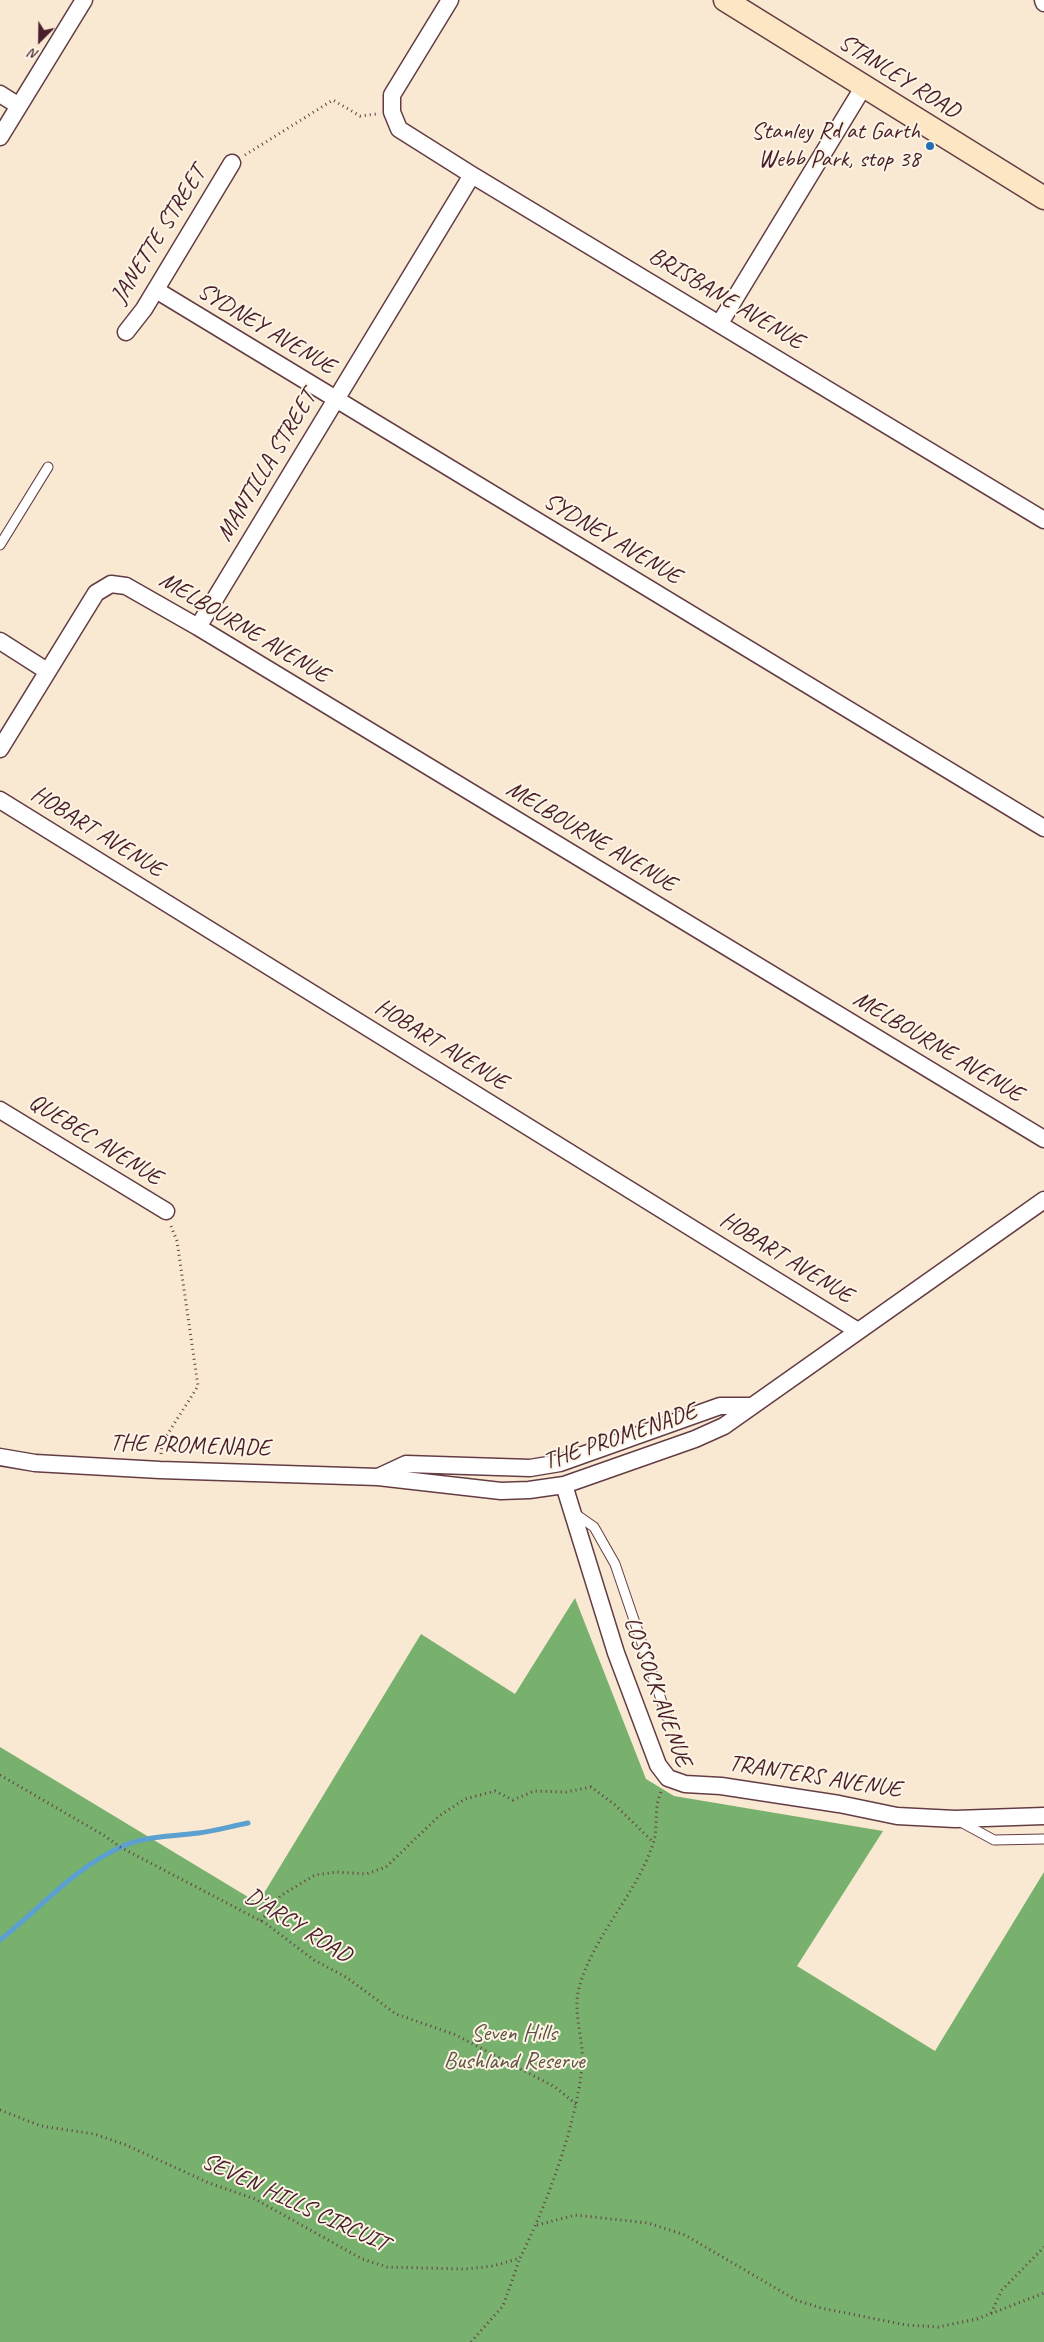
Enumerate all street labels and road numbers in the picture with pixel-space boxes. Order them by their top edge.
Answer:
street label: STANLEY ROAD [833,28,965,126]
street label: JANETTE STREET [105,161,213,309]
street label: BRISBANE AVENUE [643,241,809,357]
street label: SYDNEY AVENUE [192,277,340,381]
street label: MANTILLA STREET [211,385,323,547]
street label: SYDNEY AVENUE [538,487,686,591]
street label: MELBOURNE AVENUE [154,566,334,690]
street label: MELBOURNE AVENUE [501,775,681,899]
street label: HOBART AVENUE [25,780,169,884]
street label: MELBOURNE AVENUE [848,985,1028,1109]
street label: HOBART AVENUE [369,993,513,1097]
street label: QUEBEC AVENUE [23,1088,167,1192]
street label: HOBART AVENUE [714,1206,858,1310]
street label: THE PROMENADE [539,1397,701,1477]
street label: THE PROMENADE [109,1429,271,1463]
street label: LOSSOCK AVENUE [617,1613,697,1771]
street label: TRANTERS AVENUE [727,1749,903,1805]
street label: D'ARCY ROAD [239,1882,357,1970]
street label: SEVEN HILLS CIRCUIT [197,2147,393,2259]

